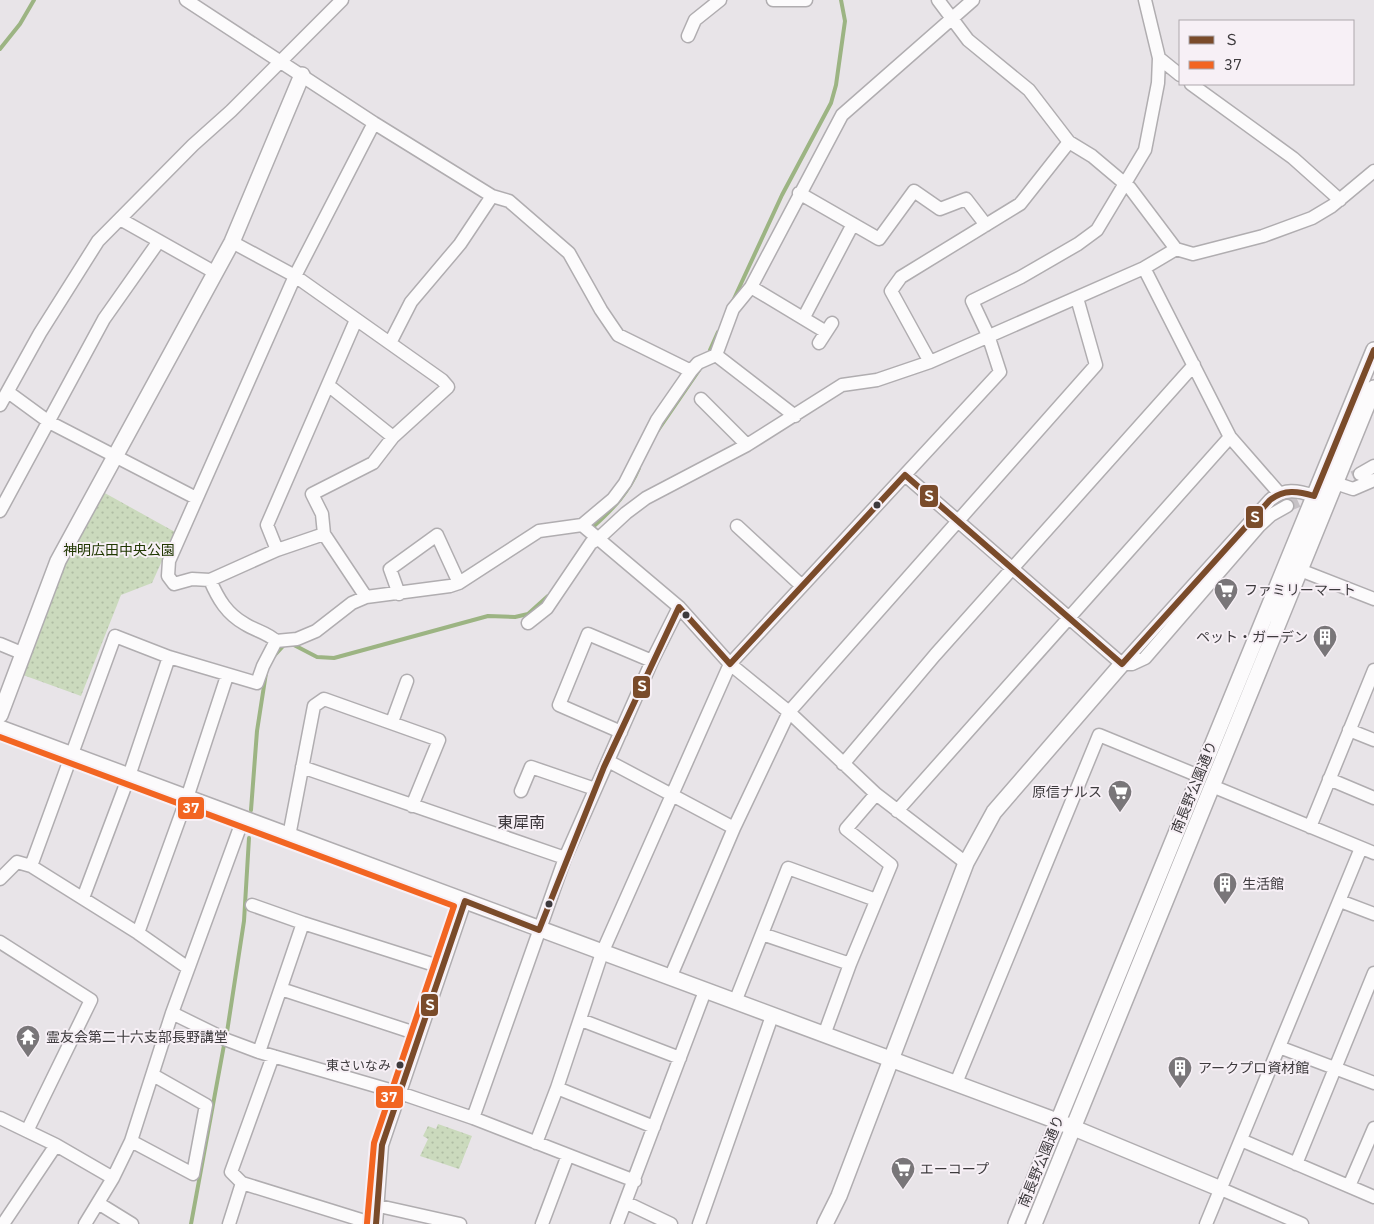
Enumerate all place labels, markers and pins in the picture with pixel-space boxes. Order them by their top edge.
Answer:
unlabelled marker [872,500,882,510]
supermarket icon: ファミリーマート [1213,577,1239,611]
place label: ファミリーマート [1244,581,1356,599]
unlabelled marker [681,610,691,620]
building icon: ペット・ガーデン [1312,624,1338,658]
place label: ペット・ガーデン [1196,628,1308,646]
supermarket icon: 原信ナルス [1107,779,1133,813]
place label: 原信ナルス [1032,783,1102,801]
building icon: 生活館 [1212,871,1238,905]
place label: 生活館 [1242,875,1284,893]
unlabelled marker [544,899,554,909]
temple icon: 霊友会第二十六支部長野講堂 [15,1024,41,1058]
place label: 霊友会第二十六支部長野講堂 [46,1028,228,1046]
building icon: アークプロ資材館 [1167,1055,1193,1089]
place label: 東さいなみ [326,1057,391,1074]
place label: アークプロ資材館 [1198,1059,1309,1077]
marker: 東さいなみ [395,1060,405,1070]
supermarket icon: エーコープ [890,1156,916,1190]
place label: エーコープ [920,1160,989,1178]

